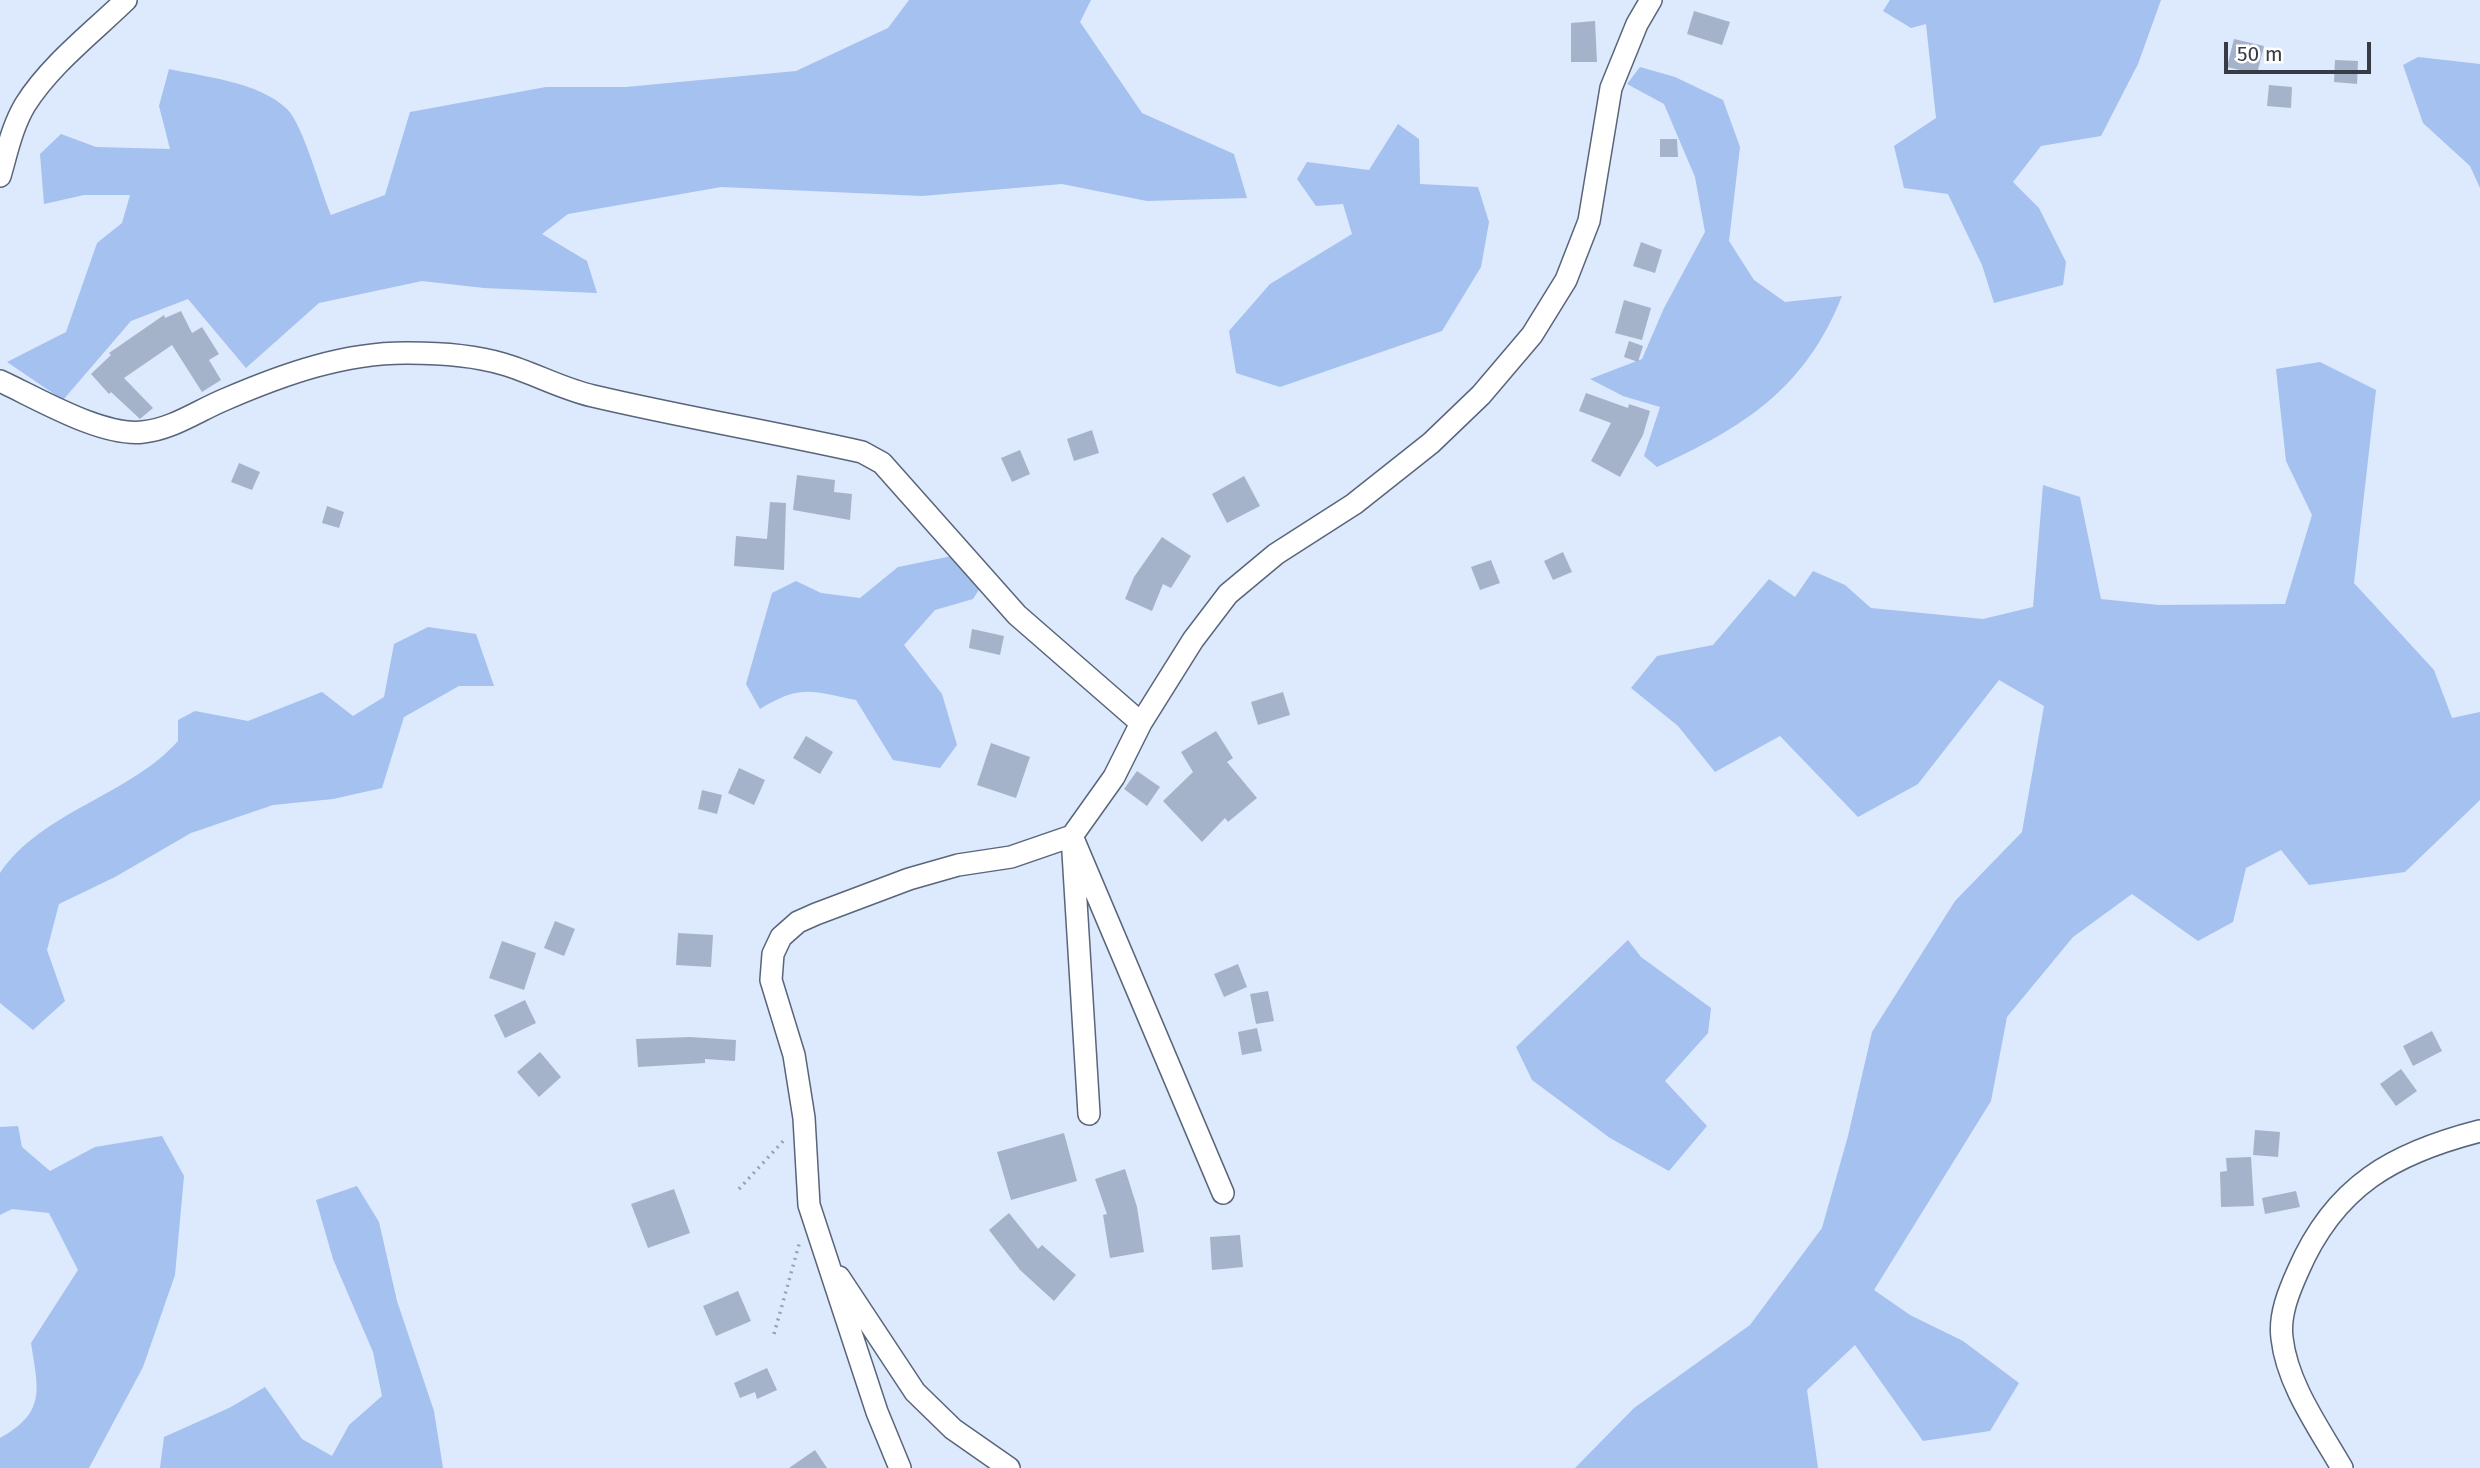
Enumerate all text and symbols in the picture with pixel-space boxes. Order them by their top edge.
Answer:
scale bar [2228,28,2375,72]
text: 50 m [2237,41,2283,67]

